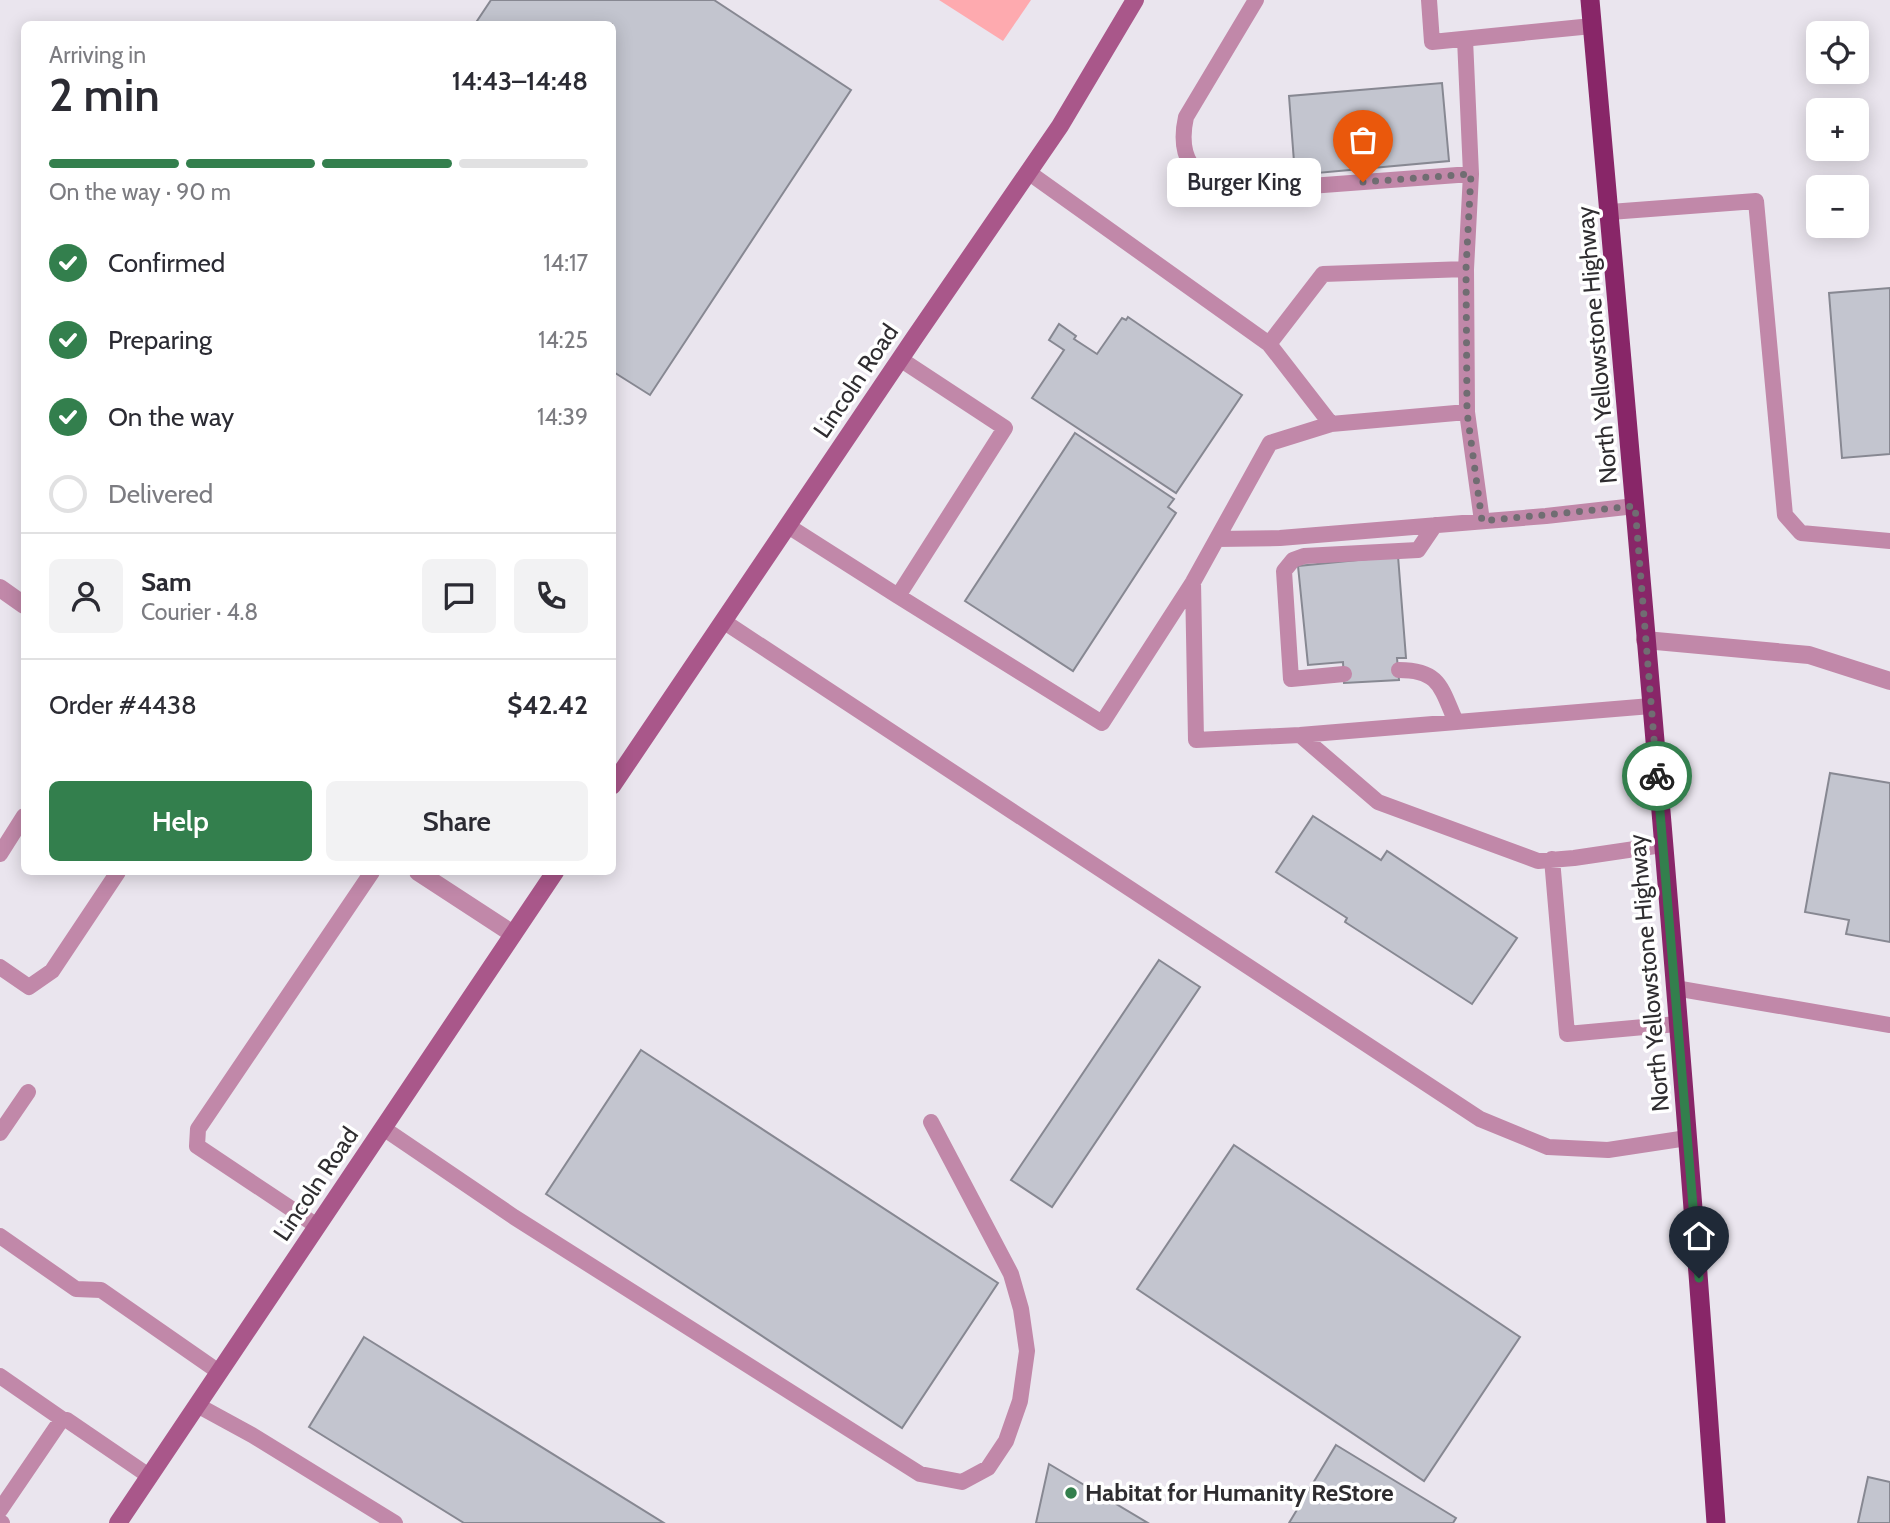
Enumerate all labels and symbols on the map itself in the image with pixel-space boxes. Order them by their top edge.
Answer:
pin [1333,110,1393,182]
callout: Burger King [1167,158,1321,206]
street label: North Yellowstone Highway [1570,205,1623,485]
street label: Lincoln Road [807,318,904,443]
courier [1622,741,1692,811]
street label: North Yellowstone Highway [1622,833,1675,1113]
street label: Lincoln Road [267,1121,364,1246]
pin [1669,1206,1729,1278]
place label: Habitat for Humanity ReStore [1085,1478,1394,1507]
marker: Habitat for Humanity ReStore [1063,1485,1079,1501]

